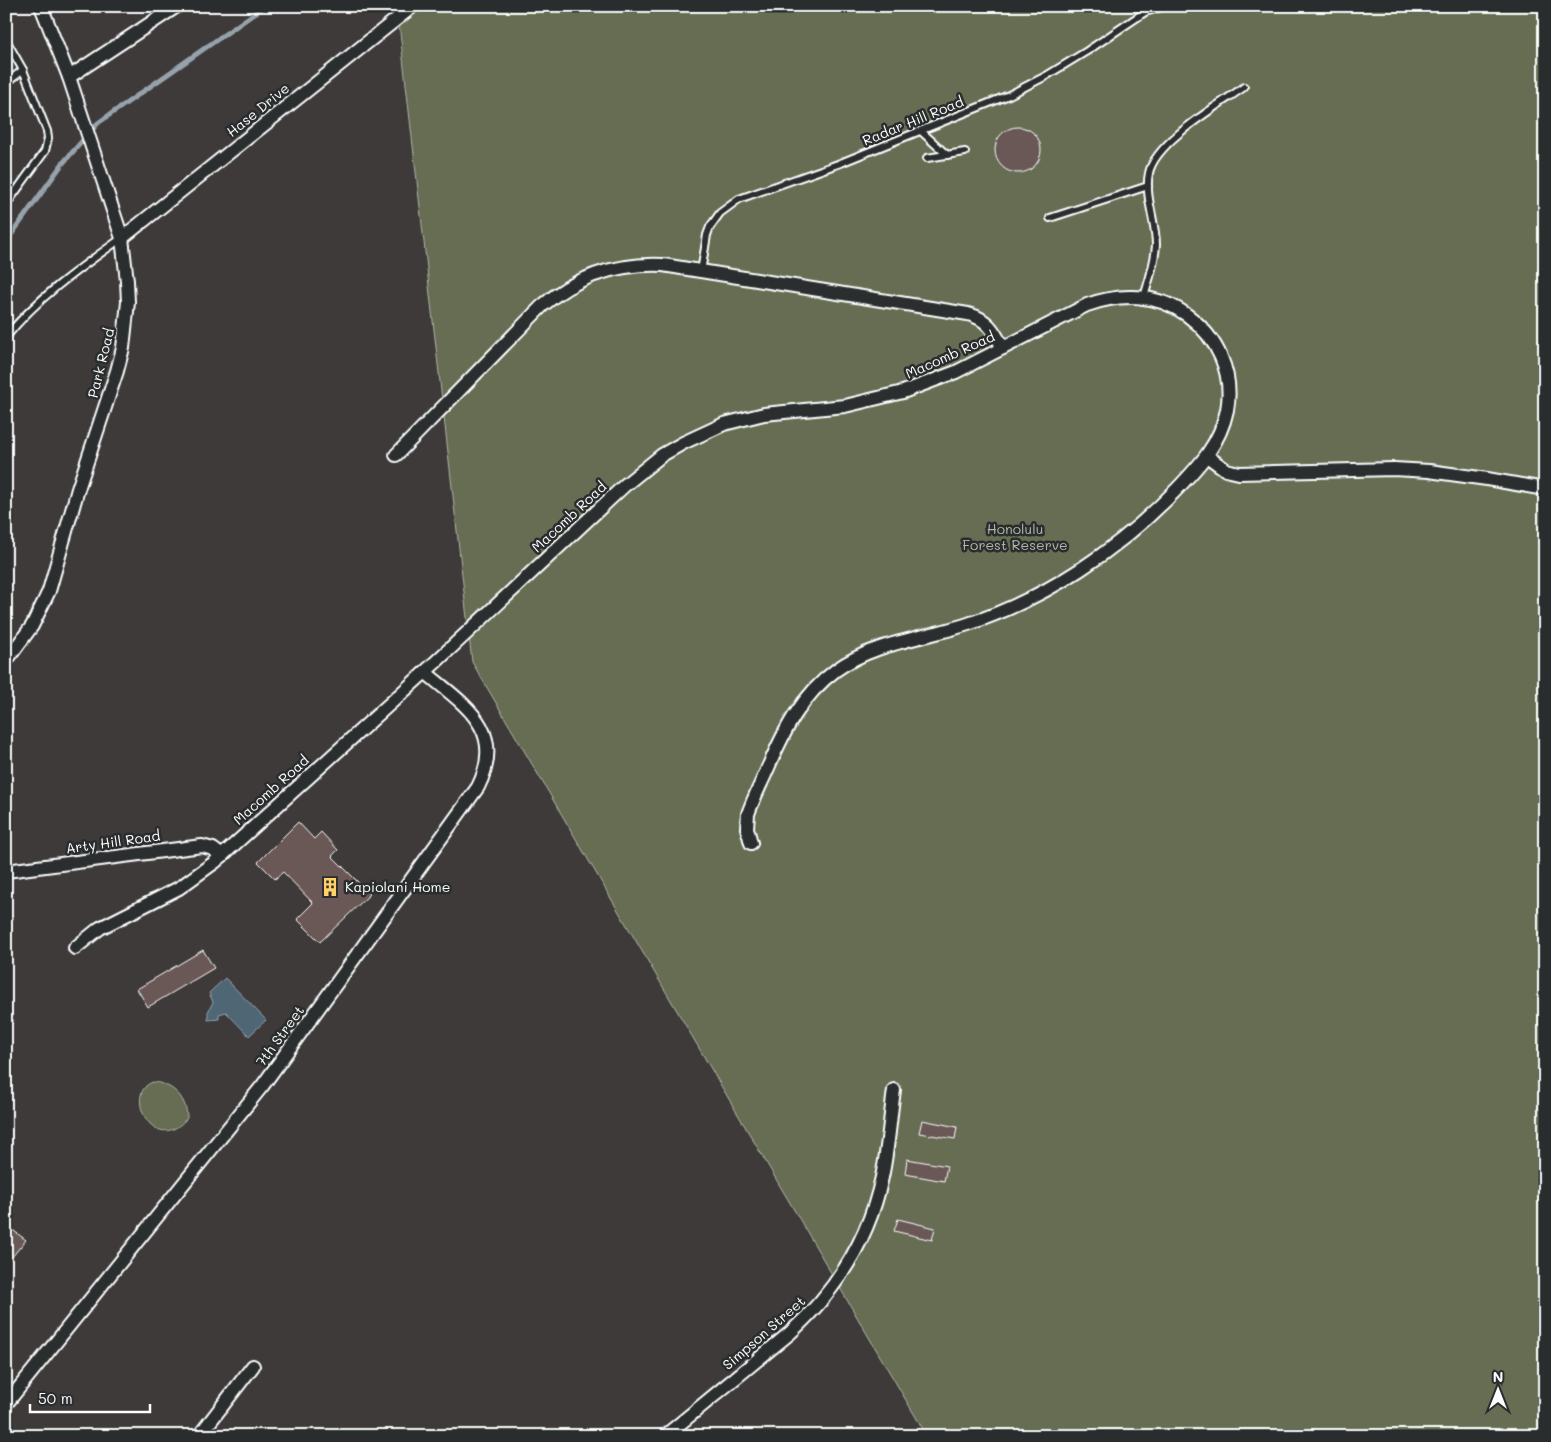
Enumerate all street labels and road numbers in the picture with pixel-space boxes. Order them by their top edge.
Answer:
street label: Hase Drive [222,78,293,141]
street label: Radar Hill Road [859,92,966,149]
street label: Park Road [83,326,118,400]
street label: Macomb Road [902,326,998,383]
street label: Macomb Road [527,477,610,556]
street label: Macomb Road [229,750,313,829]
street label: Arty Hill Road [64,825,162,858]
street label: 7th Street [251,1001,308,1070]
street label: Simpson Street [718,1291,809,1374]

